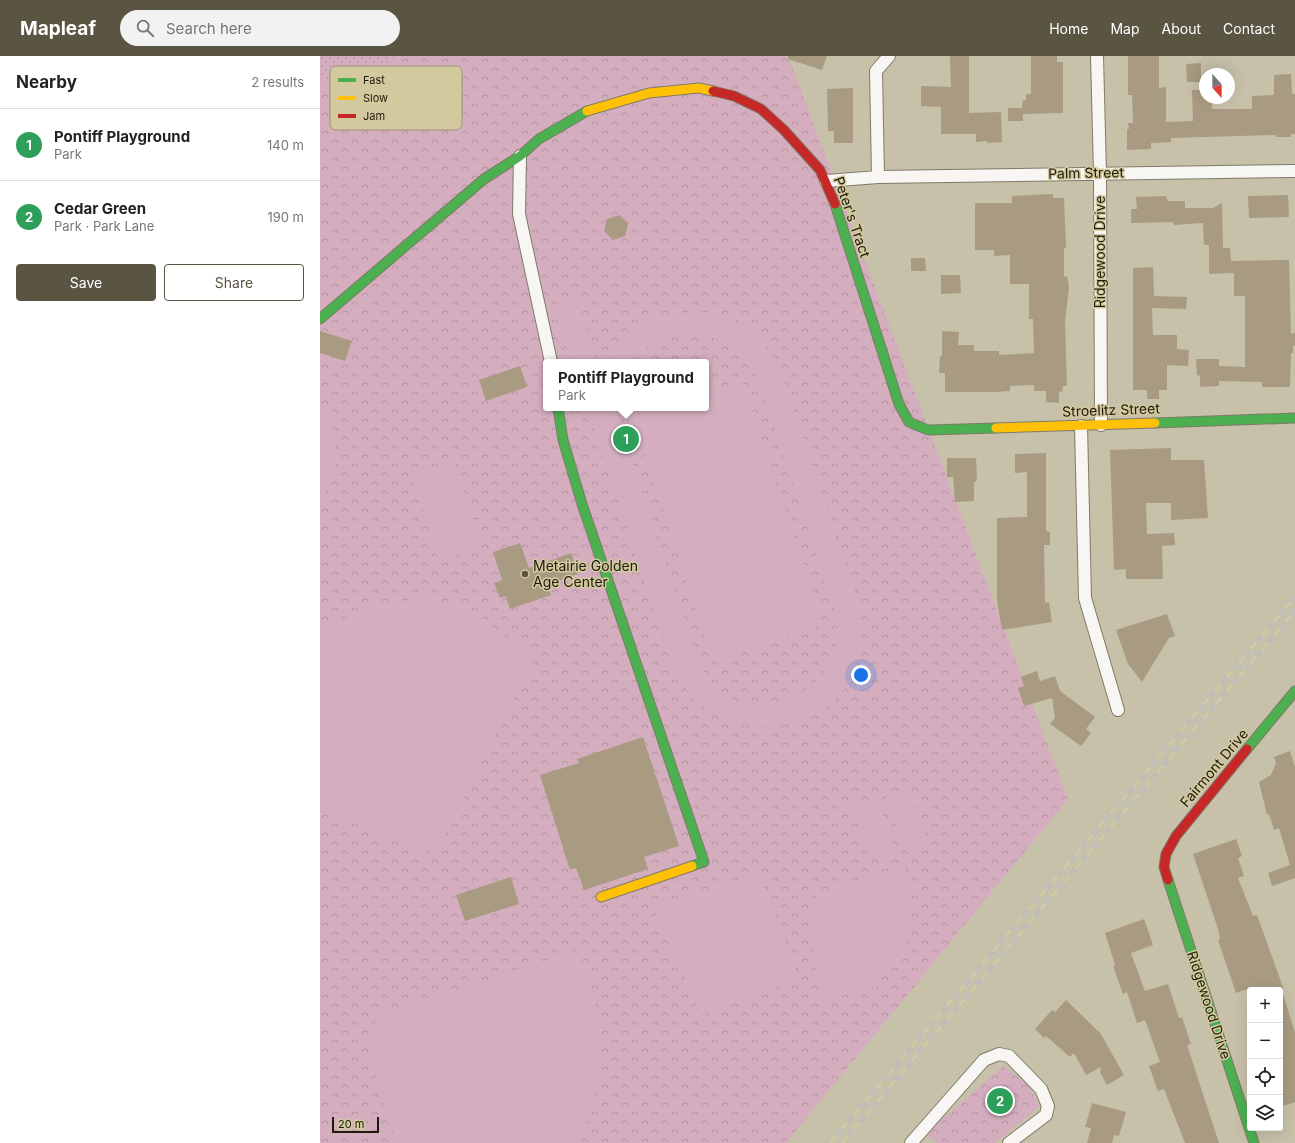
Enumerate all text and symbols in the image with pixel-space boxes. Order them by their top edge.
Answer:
search box [120,10,400,46]
text: Mapleaf [20,17,96,40]
icon: search [134,17,156,39]
text: Search here [166,19,252,38]
text: Home [1049,20,1088,37]
text: Map [1110,20,1140,37]
text: About [1162,20,1201,37]
text: Contact [1223,20,1275,37]
legend [330,66,462,130]
north arrow [1199,68,1235,104]
text: Nearby [16,72,77,92]
text: Fast [363,73,385,87]
text: 2 results [251,74,304,90]
text: Slow [363,91,388,105]
text: Jam [363,109,385,123]
text: Pontiff Playground [54,127,190,146]
text: 1 [26,137,32,153]
text: 140 m [267,137,304,153]
text: Park [54,146,82,162]
street label: Palm Street [1048,163,1124,182]
street label: Peter's Tract [831,174,874,260]
street label: Ridgewood Drive [1091,196,1108,308]
text: Cedar Green [54,199,146,218]
text: 2 [25,209,33,225]
text: 190 m [267,209,304,225]
text: Park · Park Lane [54,218,154,234]
button: Save [16,264,156,301]
button: Share [164,264,304,301]
popup [543,359,709,411]
text: Pontiff Playground [558,368,694,387]
text: Park [558,387,586,403]
street label: Stroelitz Street [1062,399,1161,420]
pin: 1 [613,424,639,454]
place label: Metairie Golden Age Center [533,557,638,590]
marker: Metairie Golden Age Center [520,569,530,579]
your location [851,665,871,685]
street label: Fairmont Drive [1176,725,1251,810]
street label: Ridgewood Drive [1184,949,1235,1061]
map controls [1247,987,1283,1131]
button: + [1247,987,1283,1023]
button: − [1247,1023,1283,1059]
button: locate [1247,1059,1283,1095]
pin: 2 [987,1086,1013,1116]
button: layers [1247,1095,1283,1131]
scale bar [332,1115,379,1134]
text: 20 m [338,1117,364,1131]

